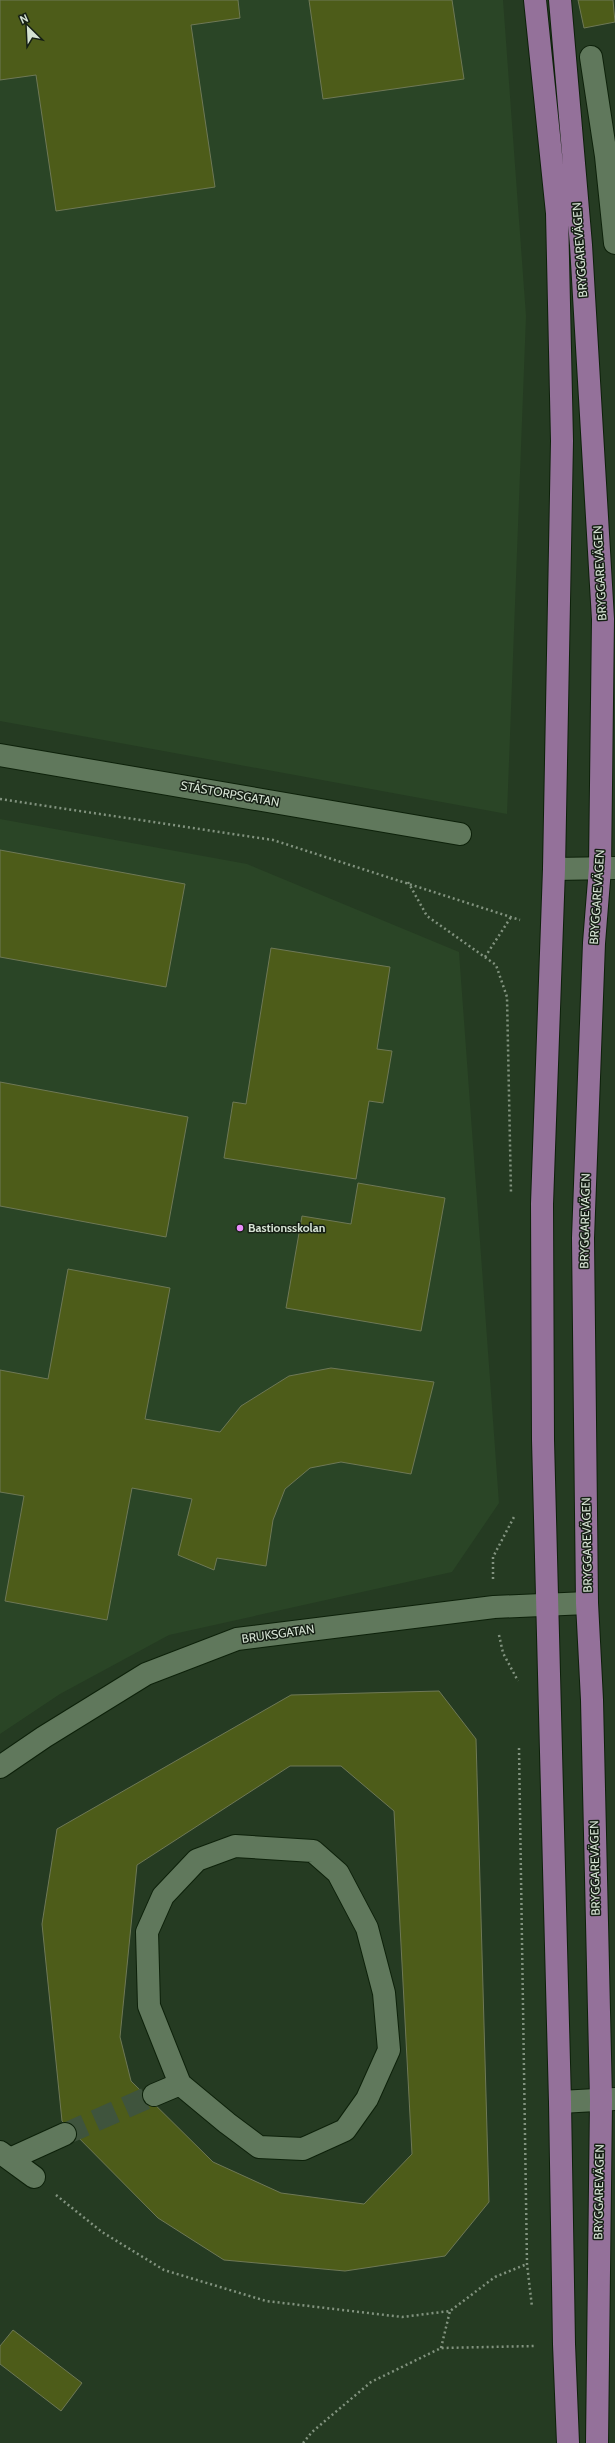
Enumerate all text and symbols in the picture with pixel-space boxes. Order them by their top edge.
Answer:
north arrow [8,8,48,48]
text: N [18,11,30,27]
street label: BRYGGAREVÄGEN [569,202,590,298]
street label: BRYGGAREVÄGEN [590,525,609,621]
street label: STÅSTORPSGATAN [180,777,281,810]
street label: BRYGGAREVÄGEN [586,849,607,945]
street label: BRYGGAREVÄGEN [576,1173,593,1269]
place label: Bastionsskolan [248,1220,325,1235]
marker: Bastionsskolan [235,1223,245,1233]
street label: BRYGGAREVÄGEN [578,1497,595,1593]
street label: BRUKSGATAN [241,1621,315,1646]
street label: BRYGGAREVÄGEN [586,1820,603,1916]
street label: BRYGGAREVÄGEN [590,2144,607,2240]

